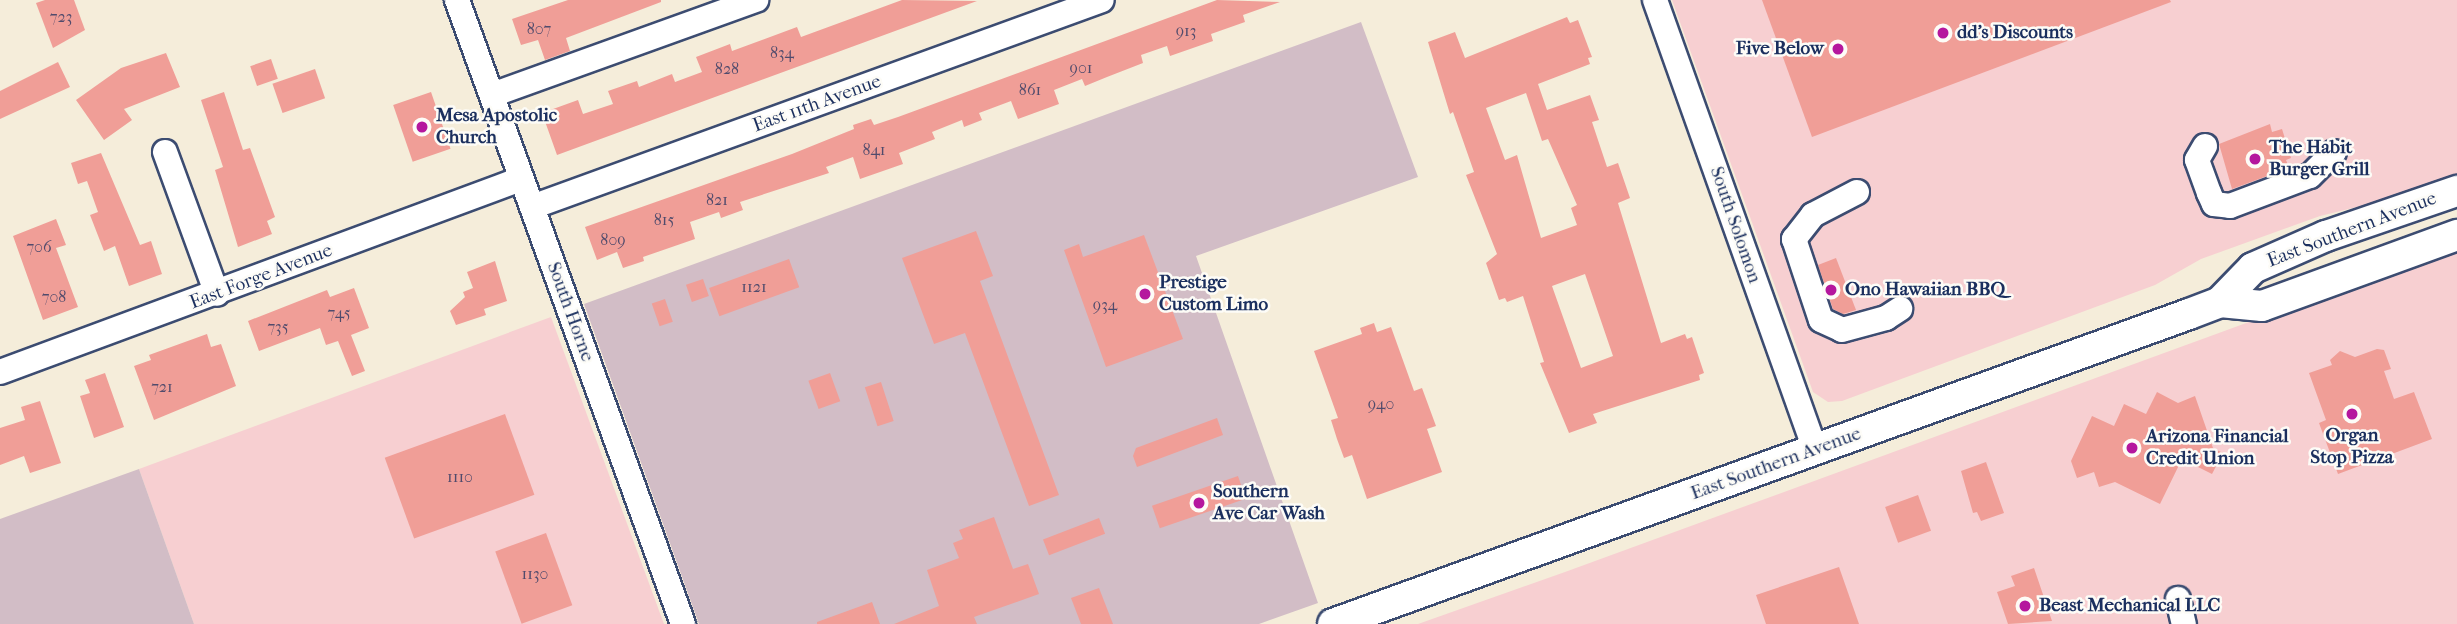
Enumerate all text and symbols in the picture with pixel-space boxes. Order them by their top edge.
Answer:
house number: 723 [50,7,72,27]
house number: 807 [527,19,551,39]
house number: 913 [1176,21,1196,41]
place label: dd's Discounts [1957,22,2073,44]
marker: dd's Discounts [1935,25,1951,41]
place label: Five Below [1736,38,1824,60]
marker: Five Below [1830,41,1846,57]
house number: 834 [770,43,794,63]
house number: 901 [1070,58,1092,78]
house number: 828 [715,59,739,79]
street label: East 11th Avenue [750,70,884,138]
house number: 861 [1019,80,1041,100]
place label: Mesa Apostolic Church [436,105,557,149]
marker: Mesa Apostolic Church [414,119,430,135]
place label: The Habit Burger Grill [2269,137,2369,181]
house number: 841 [862,140,886,160]
marker: The Habit Burger Grill [2247,151,2263,167]
street label: South Solomon [1704,164,1766,286]
street label: East Southern Avenue [2264,187,2440,273]
house number: 821 [706,190,728,210]
house number: 815 [654,210,674,230]
house number: 809 [600,230,626,250]
house number: 706 [26,237,52,257]
street label: East Forge Avenue [187,239,335,315]
street label: South Horne [541,259,599,365]
place label: Prestige Custom Limo [1159,272,1268,316]
house number: 1121 [741,277,767,297]
place label: Ono Hawaiian BBQ [1845,279,2005,301]
marker: Ono Hawaiian BBQ [1823,282,1839,298]
marker: Prestige Custom Limo [1137,286,1153,302]
house number: 708 [42,287,66,307]
house number: 934 [1093,295,1117,315]
house number: 745 [327,303,351,323]
house number: 735 [267,317,289,337]
house number: 721 [151,377,173,397]
house number: 940 [1368,394,1394,414]
marker: Organ Stop Pizza [2344,406,2360,422]
street label: East Southern Avenue [1688,423,1864,505]
place label: Organ Stop Pizza [2310,425,2394,469]
place label: Arizona Financial Credit Union [2146,426,2288,470]
marker: Arizona Financial Credit Union [2124,440,2140,456]
house number: 1110 [447,467,473,487]
place label: Southern Ave Car Wash [1213,481,1325,525]
marker: Southern Ave Car Wash [1191,495,1207,511]
house number: 1130 [522,564,548,584]
place label: Beast Mechanical LLC [2039,595,2220,617]
marker: Beast Mechanical LLC [2017,598,2033,614]

